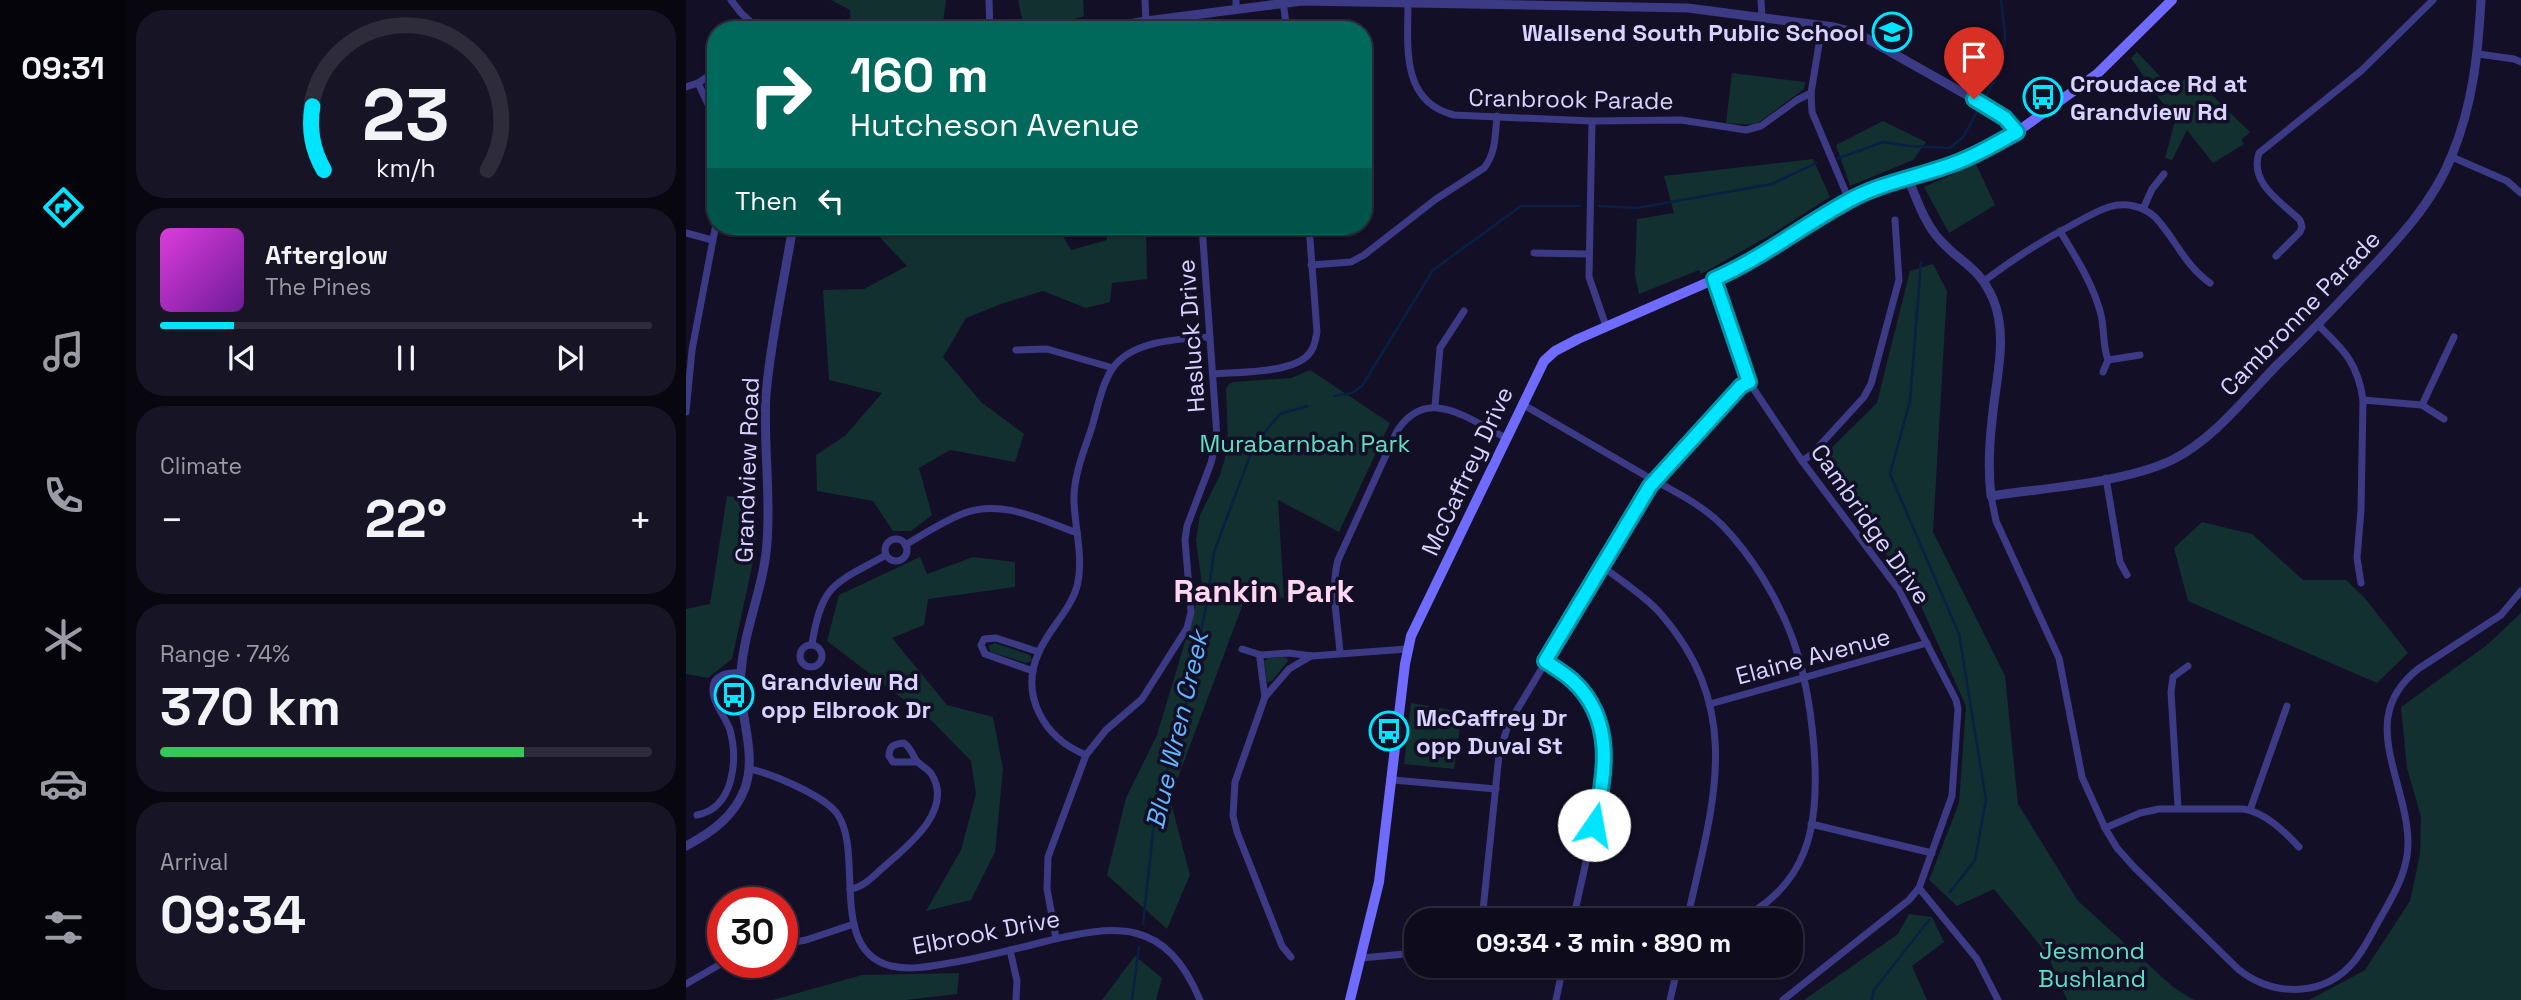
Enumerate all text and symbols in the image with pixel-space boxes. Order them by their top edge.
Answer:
school or university icon: Wallsend South Public School [1871,11,1913,53]
place label: Wallsend South Public School [1522,17,1865,48]
pin [1944,27,2004,99]
icon: arrive [1955,38,1993,76]
text: 160 m [850,44,988,106]
text: 09:31 [21,48,105,88]
icon: right [735,49,826,140]
text: 23 [362,68,450,161]
place label: Croudace Rd at Grandview Rd [2070,68,2247,127]
bus stop icon: Croudace Rd at Grandview Rd [2022,76,2064,118]
street label: Cranbrook Parade [1468,82,1674,116]
text: Hutcheson Avenue [850,105,1140,145]
text: km/h [376,152,436,184]
icon: left [812,182,850,220]
icon: directions [39,183,88,232]
text: Then [735,184,798,218]
street label: Cambronne Parade [2213,224,2387,402]
text: Afterglow [265,238,388,272]
street label: Hasluck Drive [1170,258,1212,414]
text: The Pines [265,272,371,302]
icon: music [39,327,88,376]
icon: previous [223,339,261,377]
icon: pause [387,339,425,377]
icon: next [551,339,589,377]
street label: Grandview Road [728,377,766,563]
street label: McCaffrey Drive [1414,382,1520,560]
park label: Murabarnbah Park [1200,428,1411,459]
street label: Cambridge Drive [1804,438,1938,610]
text: Climate [160,451,242,481]
icon: phone [39,471,88,520]
text: 22° [365,486,447,552]
text: − [160,496,184,544]
text: + [628,496,652,544]
district label: Rankin Park [1173,571,1355,611]
icon: climate [39,615,88,664]
street label: Elaine Avenue [1732,621,1894,691]
water label: Blue Wren Creek [1138,625,1217,832]
text: Range · 74% [160,639,290,669]
place label: Grandview Rd opp Elbrook Dr [761,666,931,725]
text: 370 km [160,674,341,740]
bus stop icon: Grandview Rd opp Elbrook Dr [713,674,755,716]
place label: McCaffrey Dr opp Duval St [1416,702,1567,761]
bus stop icon: McCaffrey Dr opp Duval St [1368,710,1410,752]
icon: car [39,759,88,808]
position arrow [1557,788,1631,862]
text: Arrival [160,847,228,877]
text: 09:34 [160,882,306,948]
speed limit sign: 30 [707,887,798,978]
icon: filters [39,903,88,952]
street label: Elbrook Drive [910,903,1062,961]
text: 09:34 · 3 min · 890 m [1476,926,1731,960]
park label: Jesmond Bushland [2038,935,2146,994]

